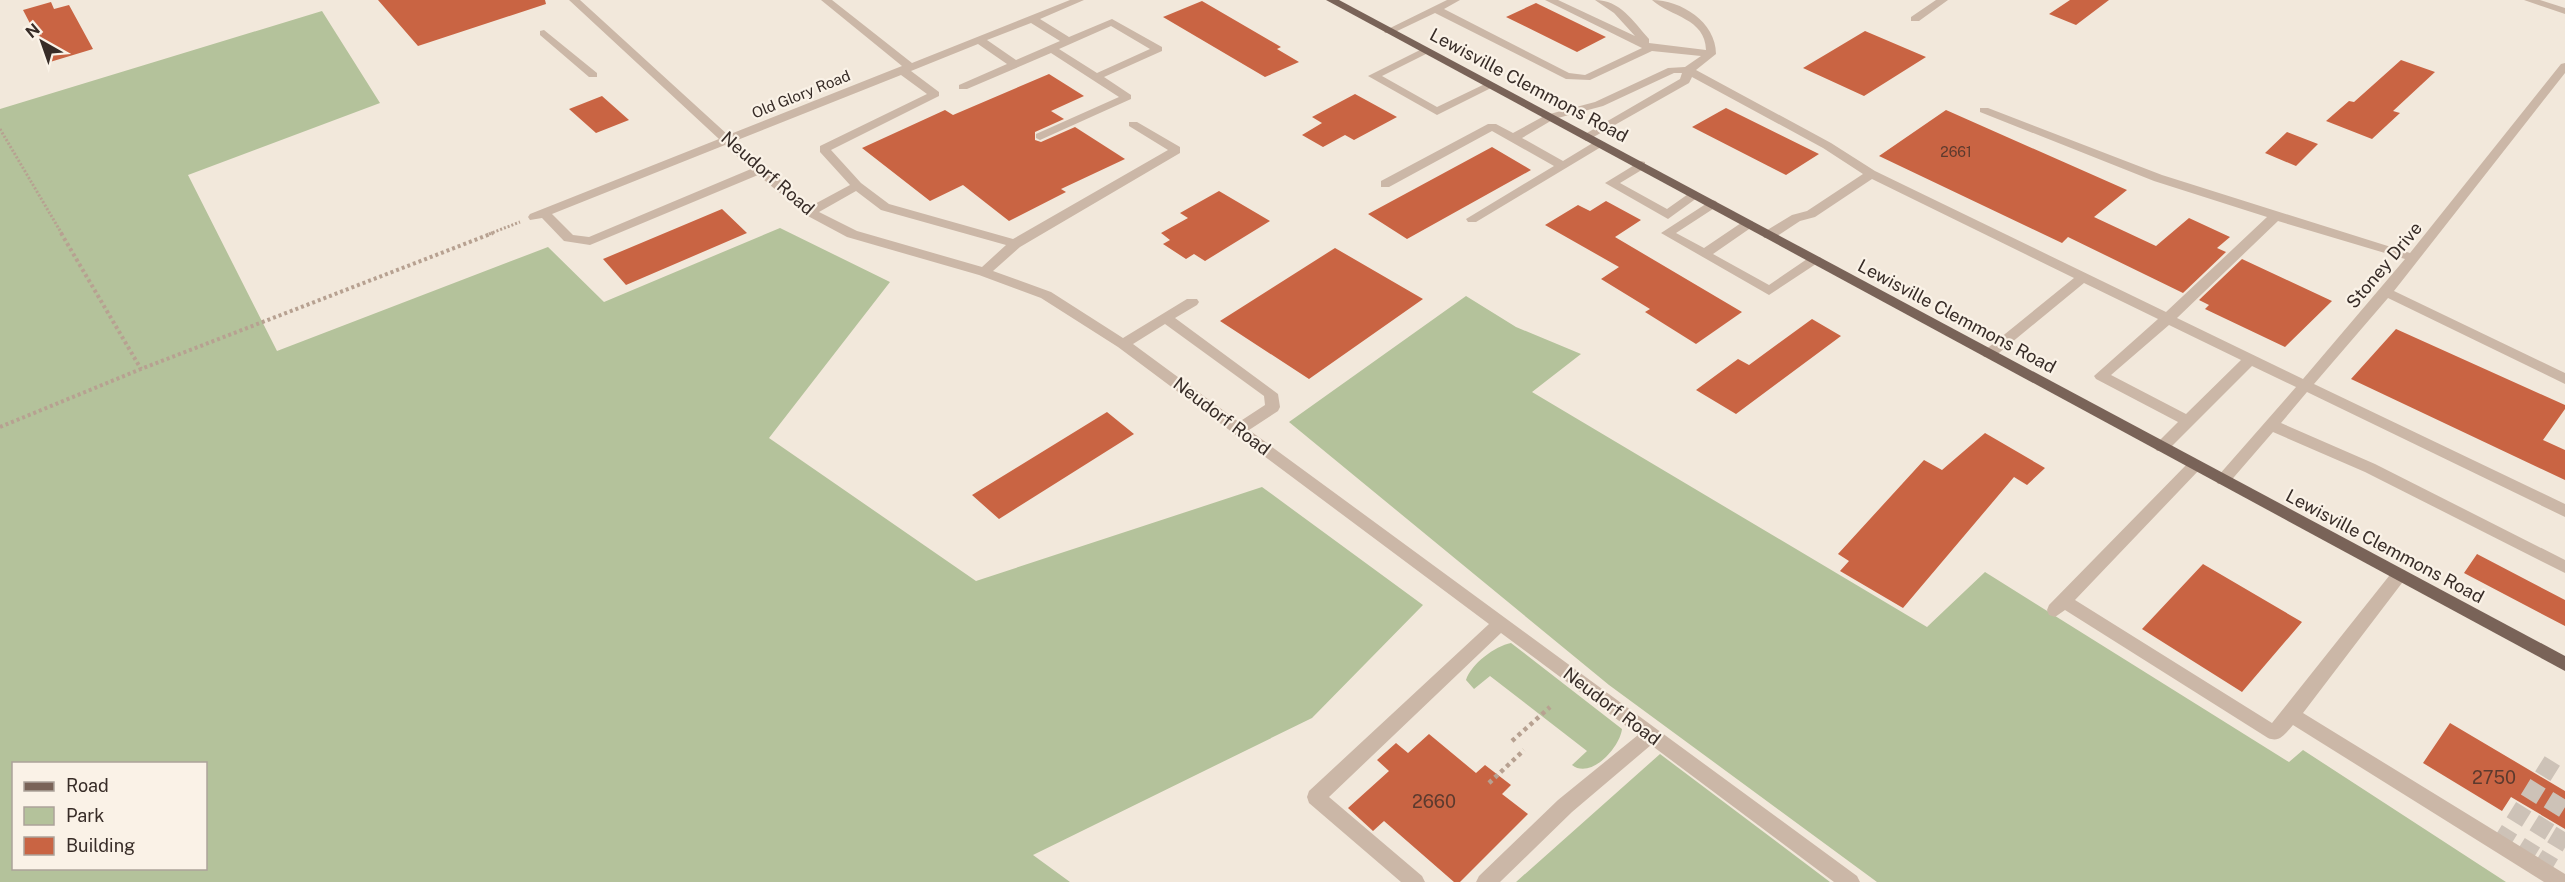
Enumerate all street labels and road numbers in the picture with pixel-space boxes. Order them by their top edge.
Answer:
street label: Lewisville Clemmons Road [1426,24,1632,146]
street label: Old Glory Road [749,67,853,121]
street label: Neudorf Road [717,127,819,219]
street label: Stoney Drive [2342,218,2426,312]
street label: Lewisville Clemmons Road [1854,255,2060,377]
street label: Neudorf Road [1169,373,1275,459]
street label: Lewisville Clemmons Road [2282,485,2488,607]
street label: Neudorf Road [1559,663,1665,749]

